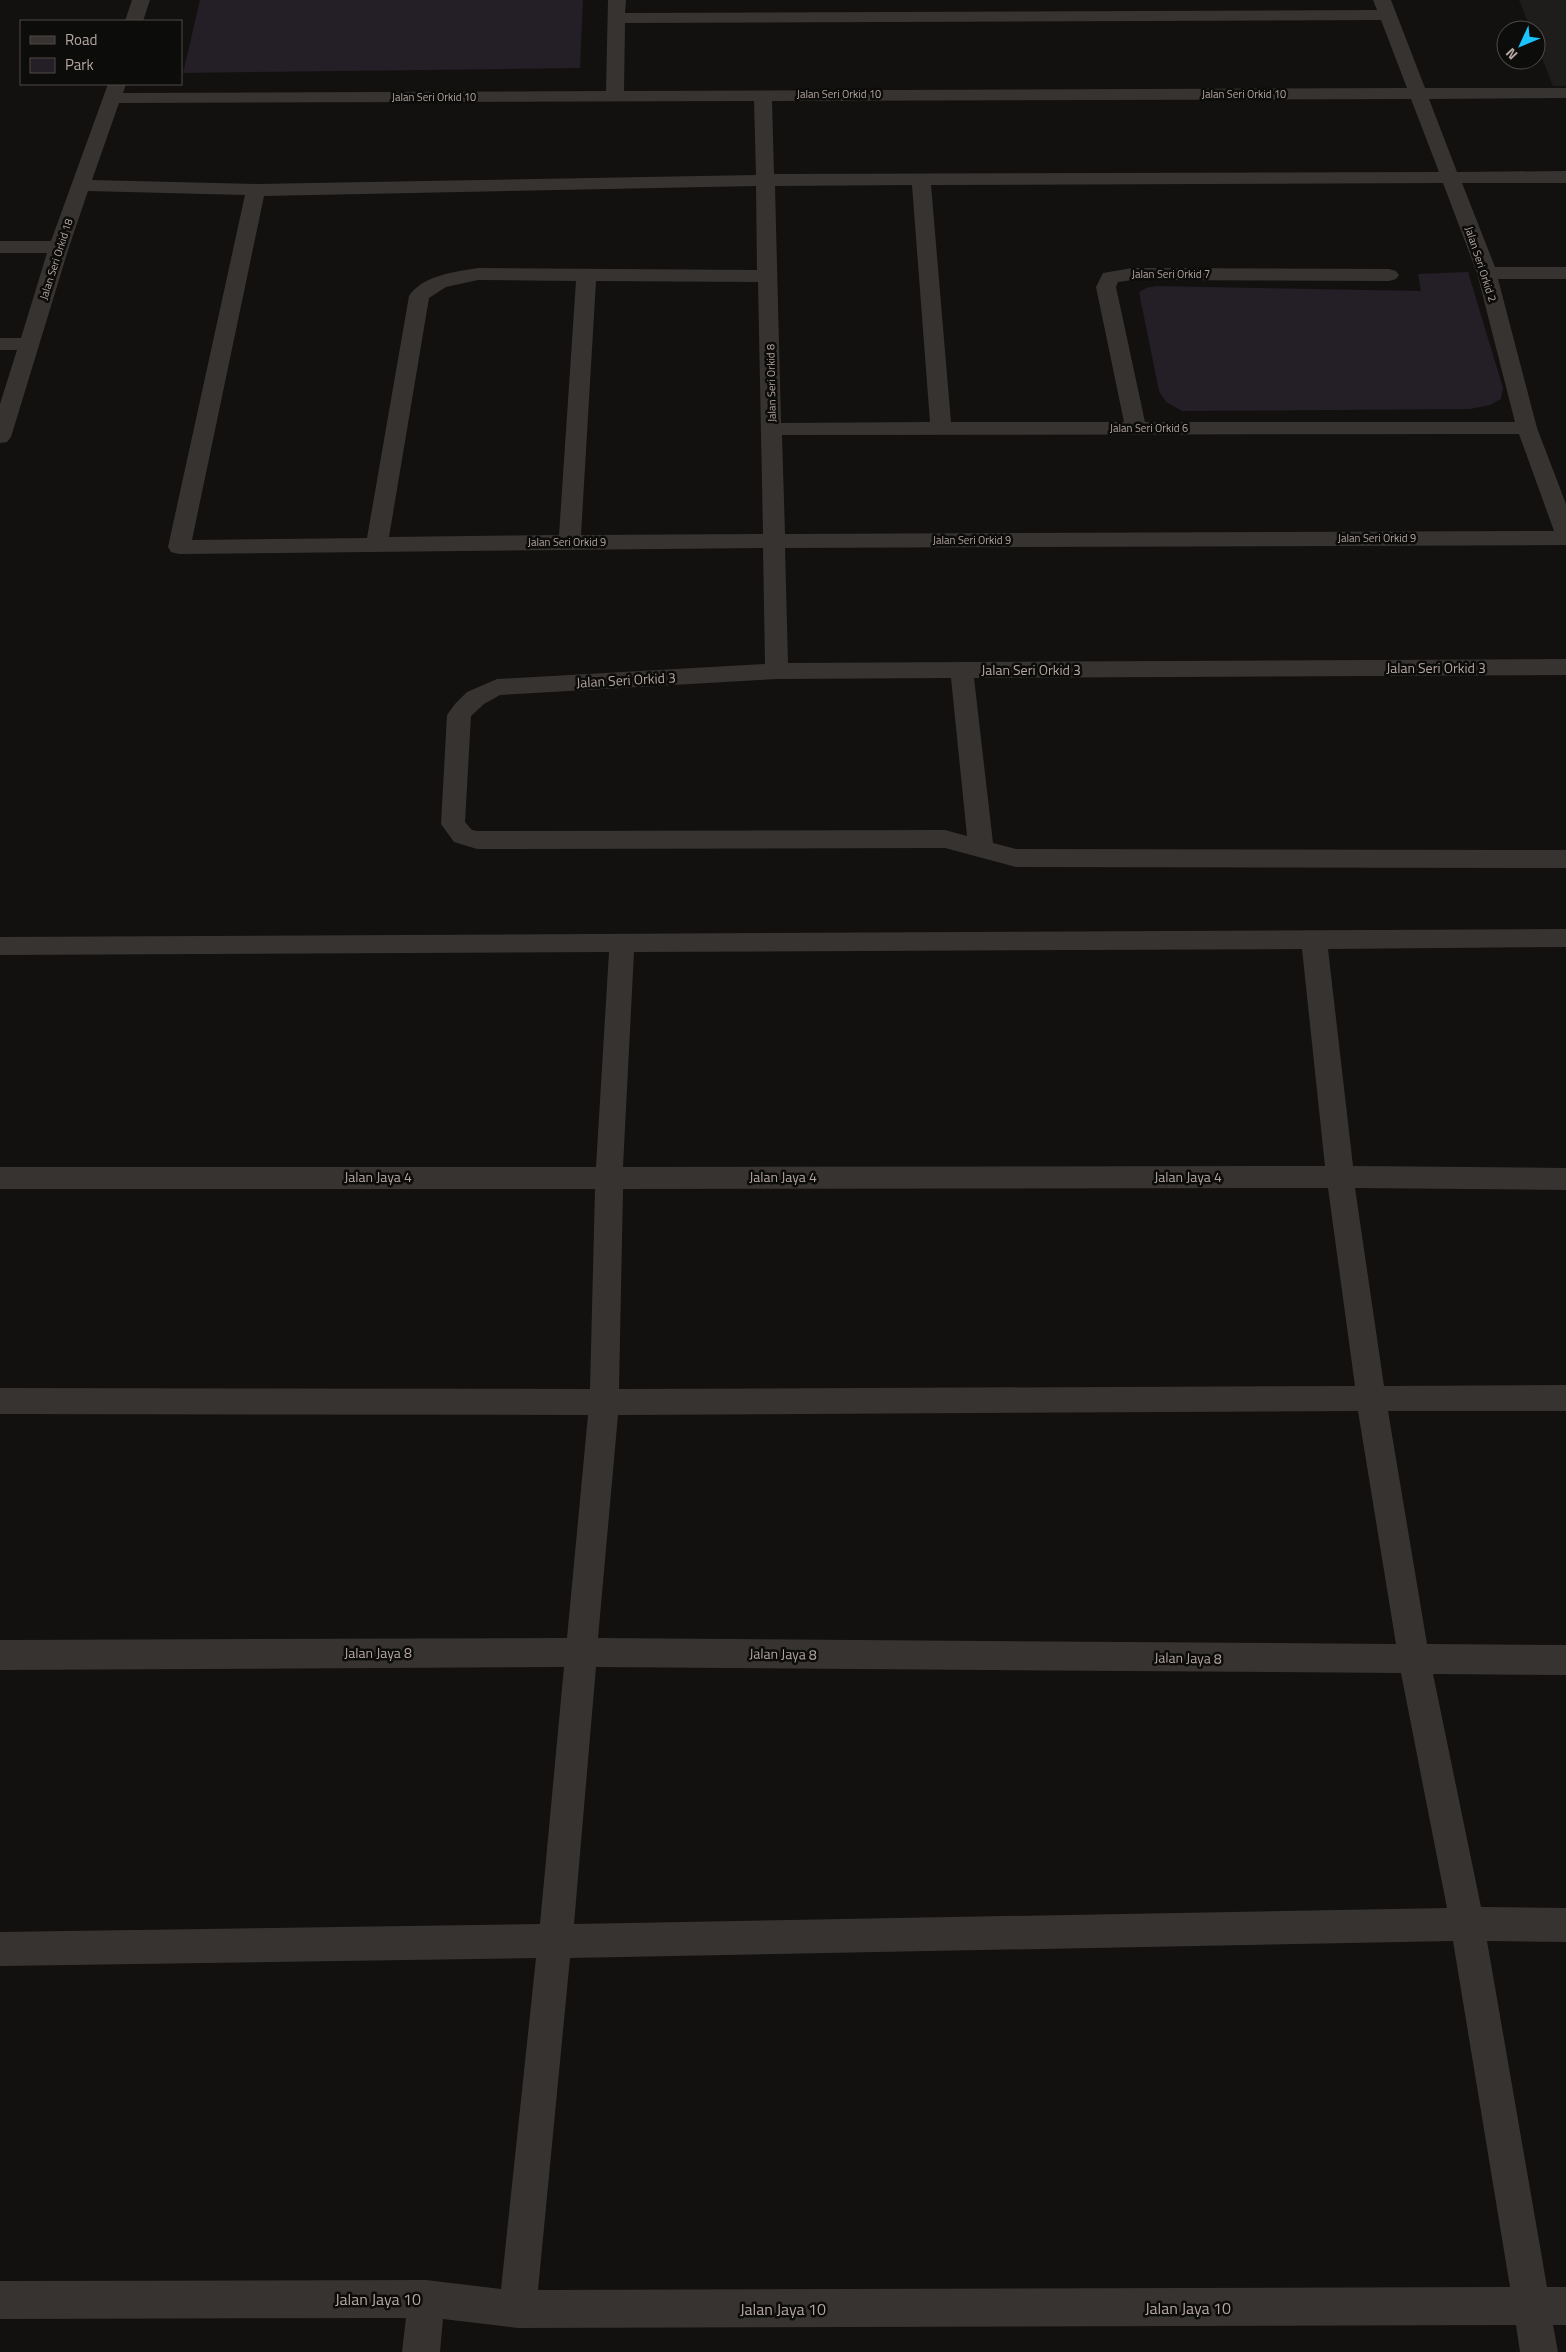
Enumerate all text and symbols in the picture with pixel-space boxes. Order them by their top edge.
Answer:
legend [20,20,182,85]
north arrow [1496,20,1546,70]
text: Road [65,28,97,51]
text: N [1500,44,1522,65]
text: Park [65,53,94,76]
street label: Jalan Seri Orkid 10 [797,86,881,102]
street label: Jalan Seri Orkid 10 [1202,86,1286,102]
street label: Jalan Seri Orkid 10 [392,89,476,105]
street label: Jalan Seri Orkid 18 [35,216,77,302]
street label: Jalan Seri Orkid 2 [1461,224,1501,304]
street label: Jalan Seri Orkid 7 [1132,266,1210,282]
street label: Jalan Seri Orkid 8 [762,344,780,422]
street label: Jalan Seri Orkid 6 [1110,420,1188,436]
street label: Jalan Seri Orkid 9 [1338,530,1416,546]
street label: Jalan Seri Orkid 9 [933,532,1011,548]
street label: Jalan Seri Orkid 9 [528,534,606,550]
street label: Jalan Seri Orkid 3 [1386,657,1486,678]
street label: Jalan Seri Orkid 3 [981,659,1081,680]
street label: Jalan Seri Orkid 3 [576,666,676,693]
street label: Jalan Jaya 4 [344,1166,412,1187]
street label: Jalan Jaya 4 [749,1166,817,1187]
street label: Jalan Jaya 4 [1154,1166,1222,1187]
street label: Jalan Jaya 8 [344,1642,412,1663]
street label: Jalan Jaya 8 [749,1642,817,1665]
street label: Jalan Jaya 8 [1154,1646,1222,1669]
street label: Jalan Jaya 10 [335,2287,421,2311]
street label: Jalan Jaya 10 [1145,2296,1231,2320]
street label: Jalan Jaya 10 [740,2297,826,2321]

